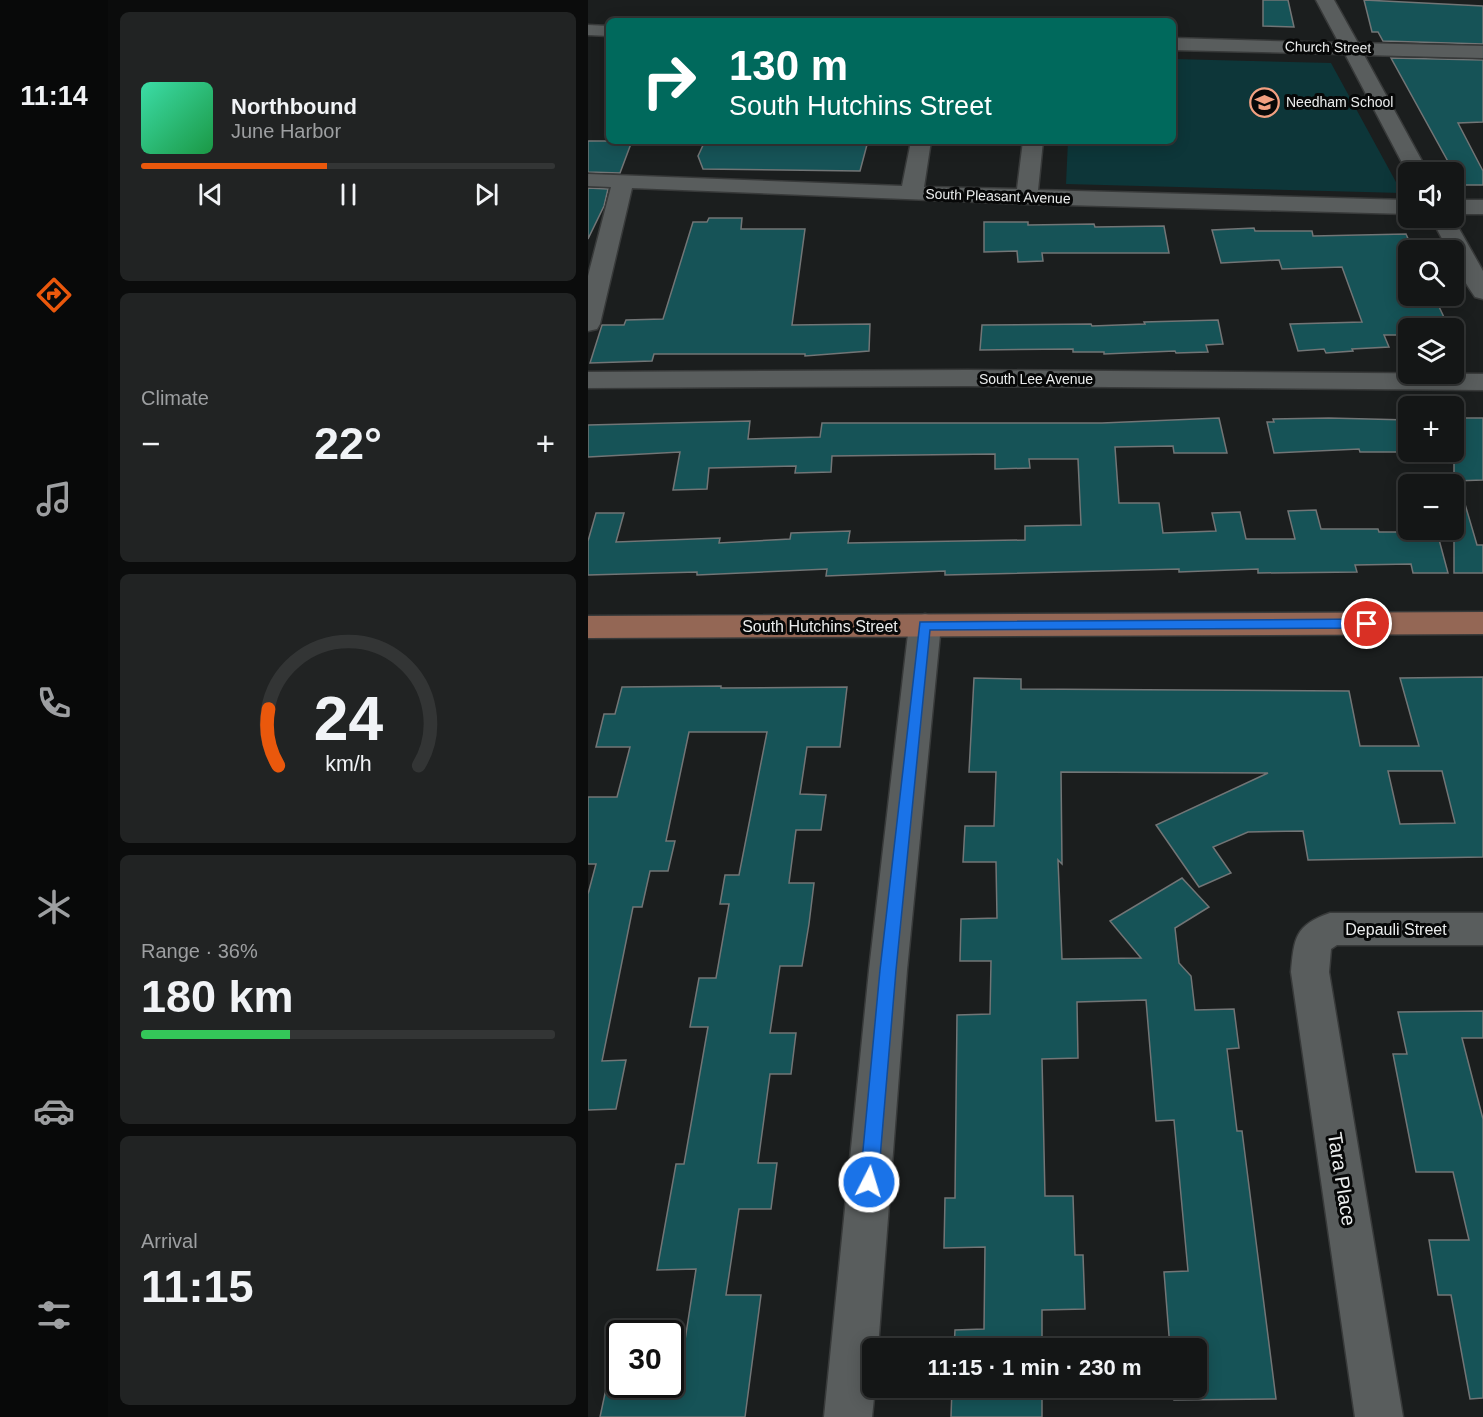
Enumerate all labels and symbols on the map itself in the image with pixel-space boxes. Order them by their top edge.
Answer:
street label: Church Street [1285,38,1371,56]
school or university icon: Needham School [1249,86,1281,118]
place label: Needham School [1286,94,1393,110]
street label: South Pleasant Avenue [925,185,1071,207]
street label: South Lee Avenue [979,371,1093,387]
pin [1341,598,1392,649]
street label: South Hutchins Street [742,618,898,635]
street label: Depauli Street [1345,921,1447,938]
street label: Tara Place [1324,1131,1360,1227]
position arrow [837,1150,901,1214]
speed limit sign: 30 [606,1320,684,1398]

